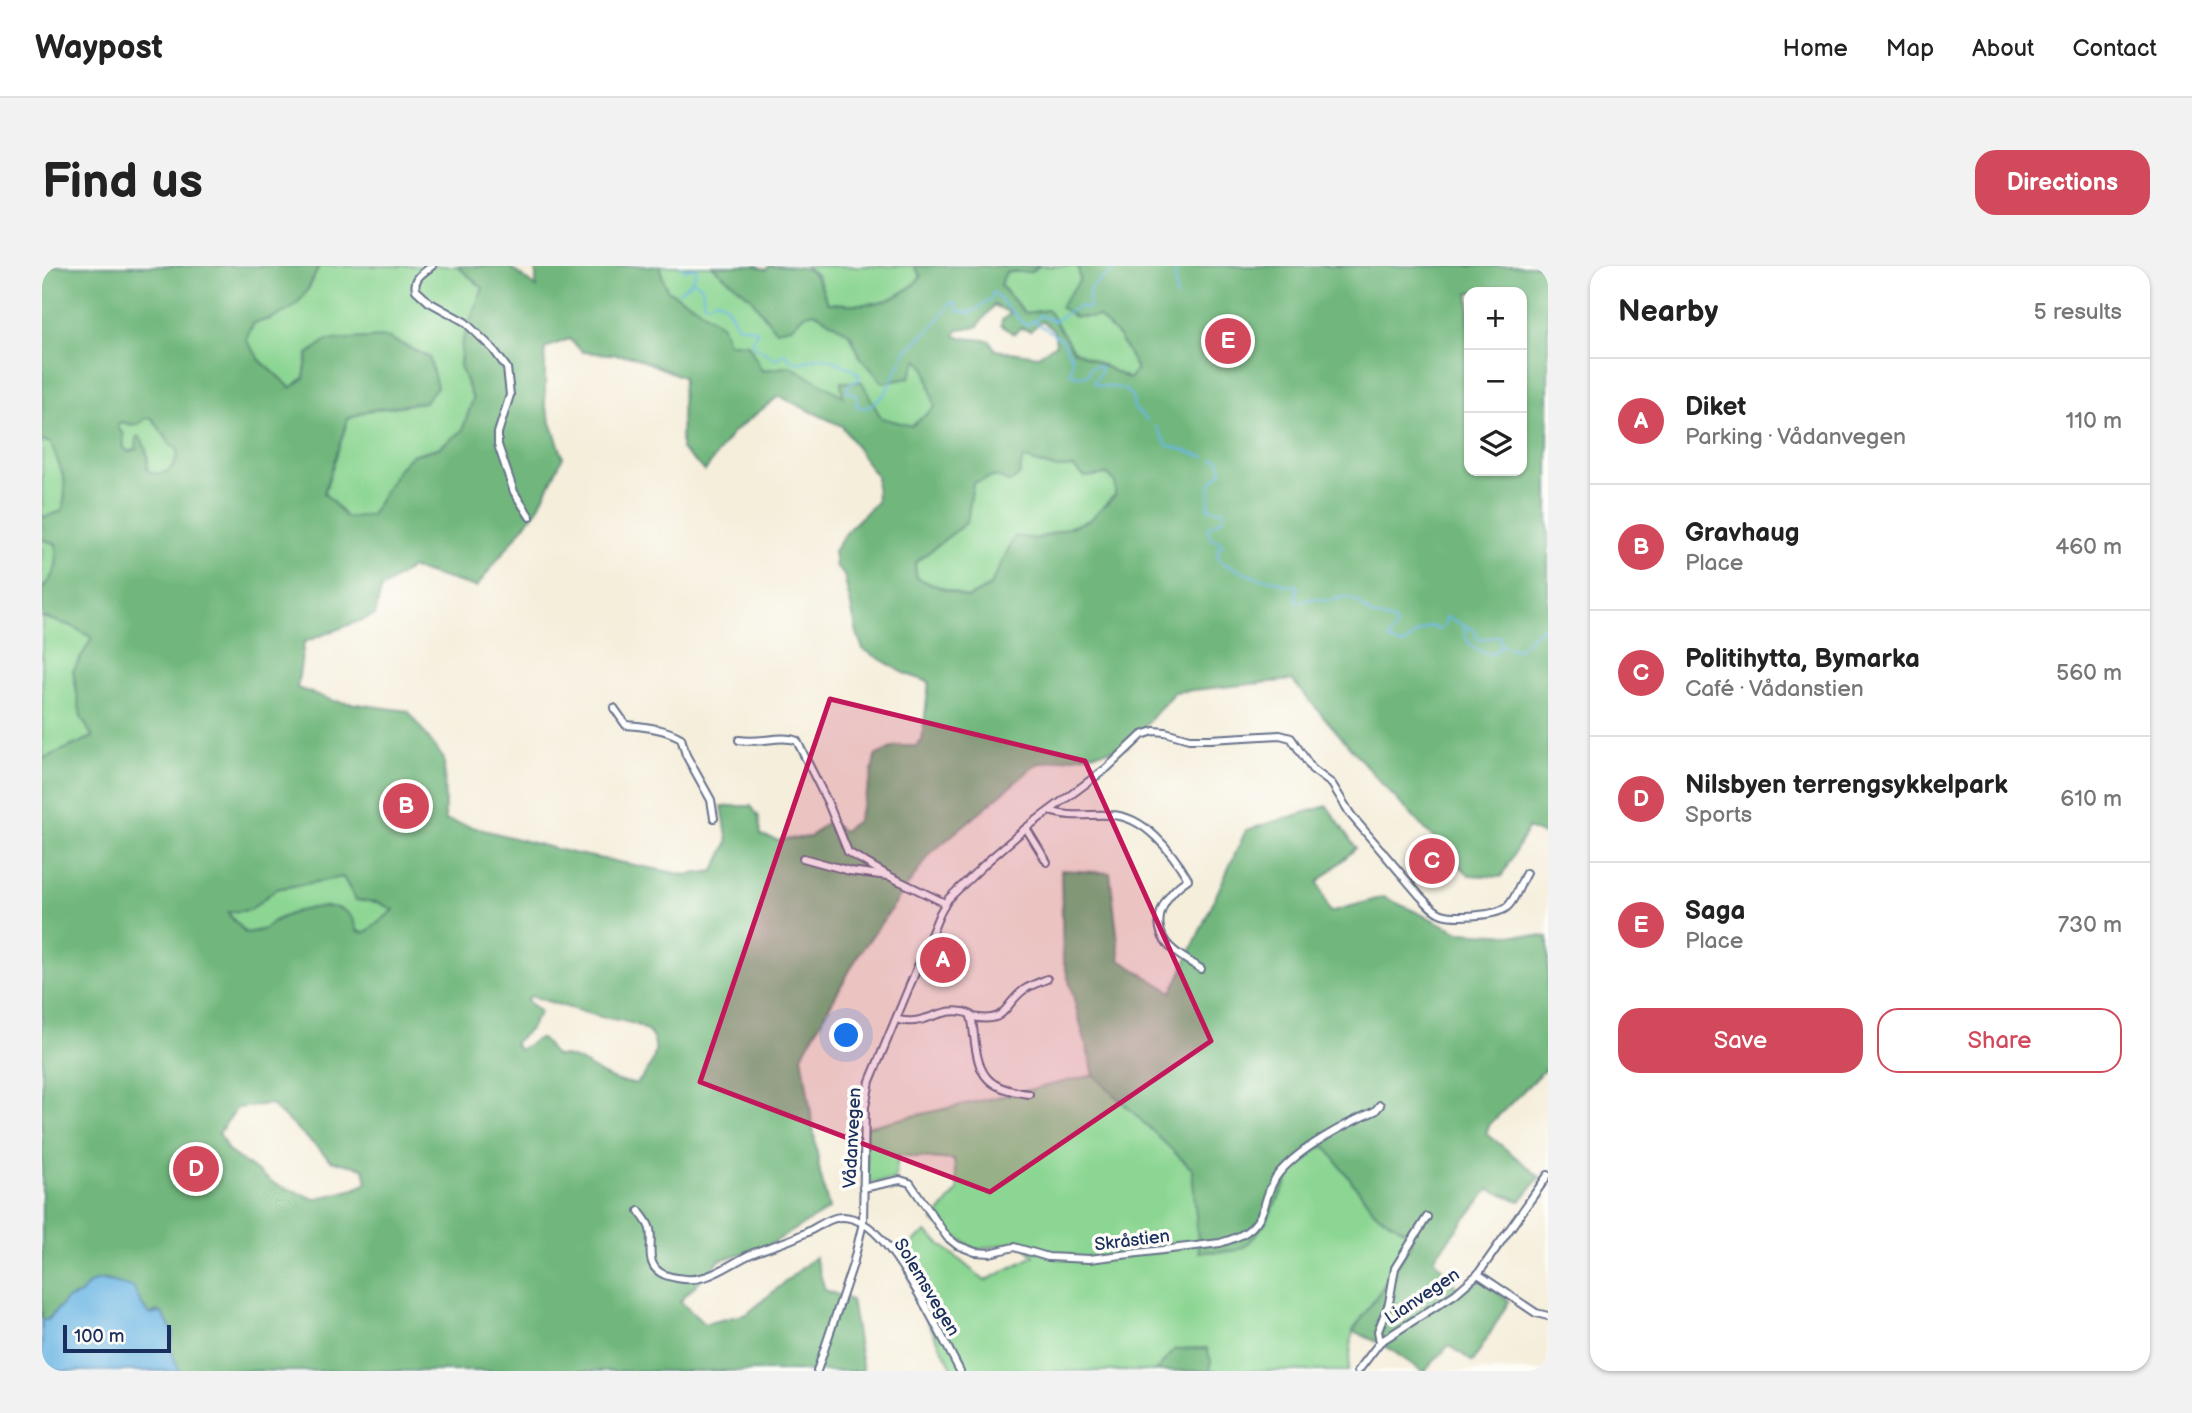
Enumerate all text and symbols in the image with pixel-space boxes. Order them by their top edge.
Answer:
text: Waypost [35,28,163,68]
text: Home [1783,34,1848,63]
text: Map [1886,34,1934,63]
text: About [1972,34,2034,63]
text: Contact [2072,34,2157,63]
button: Directions [1975,150,2150,215]
text: Find us [42,153,203,212]
map controls [1464,287,1527,476]
button: + [1464,287,1527,350]
text: Nearby [1618,294,1718,330]
text: 5 results [2034,298,2122,326]
pin: E [1205,315,1251,367]
button: − [1464,350,1527,413]
text: Diket [1685,392,1746,423]
text: A [1634,407,1648,435]
text: 110 m [2065,407,2122,435]
button: layers [1464,413,1527,476]
text: Parking · Vådanvegen [1685,423,1906,451]
text: Gravhaug [1685,518,1800,549]
text: B [1633,533,1649,561]
text: 460 m [2055,533,2122,561]
text: Place [1685,549,1743,577]
text: Politihytta, Bymarka [1685,644,1920,675]
text: C [1633,659,1649,687]
text: 560 m [2056,659,2122,687]
text: Café · Vådanstien [1685,675,1864,703]
text: Nilsbyen terrengsykkelpark [1685,770,2008,801]
pin: B [383,780,429,832]
text: D [1633,785,1649,813]
text: 610 m [2060,785,2122,813]
text: Sports [1685,801,1752,829]
pin: C [1409,835,1455,887]
text: Saga [1685,896,1745,927]
text: E [1634,911,1648,939]
text: 730 m [2058,911,2122,939]
text: Place [1685,927,1743,955]
pin: A [920,934,966,986]
button: Save [1618,1008,1863,1073]
button: Share [1877,1008,2122,1073]
your location [829,1018,863,1052]
street label: Vådanvegen [839,1087,866,1189]
pin: D [173,1143,219,1195]
street label: Skråstien [1093,1225,1171,1256]
street label: Solemsvegen [889,1235,964,1340]
street label: Lianvegen [1381,1264,1463,1329]
scale bar [63,1322,172,1354]
text: 100 m [74,1325,125,1348]

